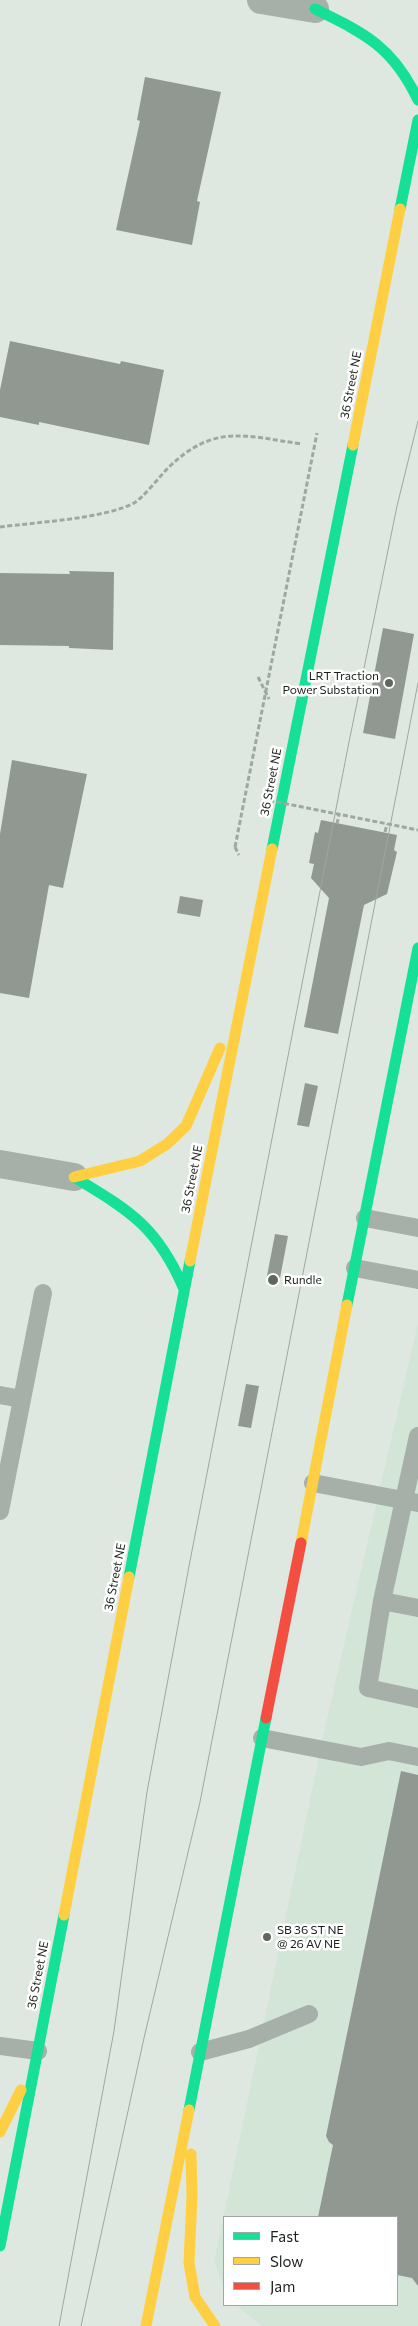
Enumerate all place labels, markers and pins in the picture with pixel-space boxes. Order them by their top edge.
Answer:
place label: LRT Traction Power Substation [283,669,379,697]
marker: LRT Traction Power Substation [383,677,395,689]
marker: Rundle [266,1273,280,1287]
place label: Rundle [284,1273,322,1287]
place label: SB 36 ST NE @ 26 AV NE [277,1923,344,1951]
marker: SB 36 ST NE @ 26 AV NE [261,1931,273,1943]

